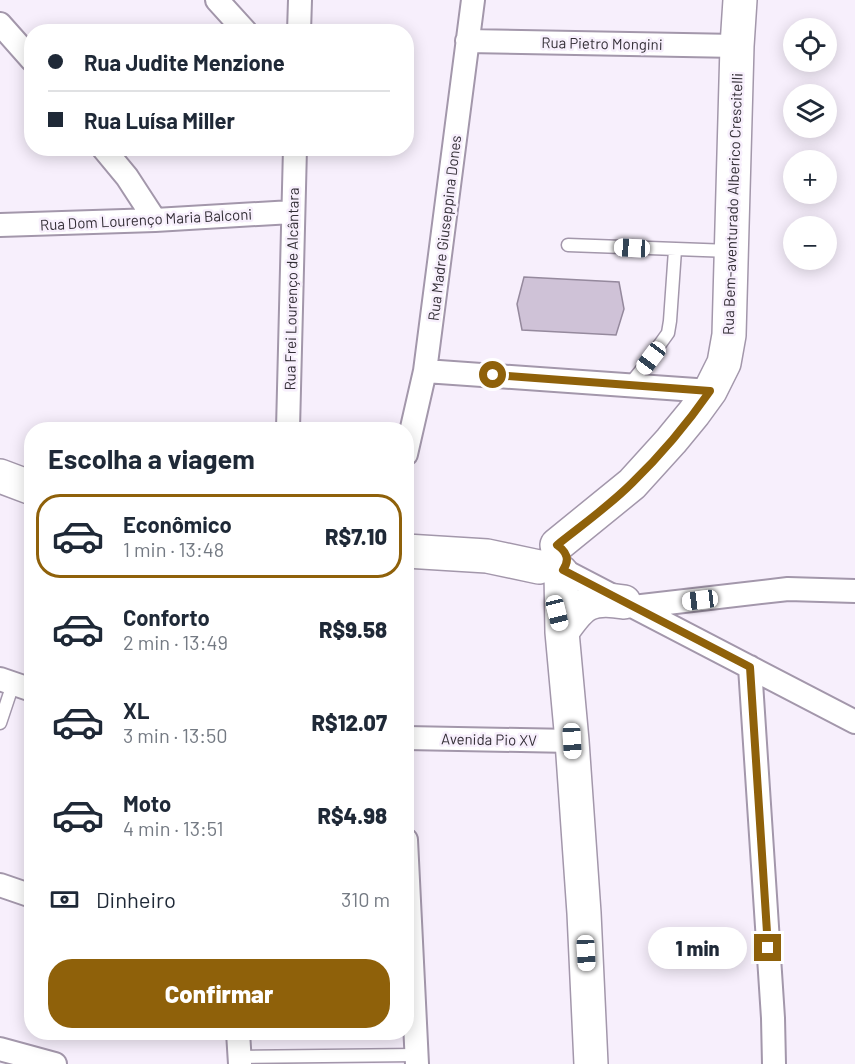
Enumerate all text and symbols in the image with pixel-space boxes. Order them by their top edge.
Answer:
map controls [783,18,837,270]
button: locate [783,18,837,72]
street label: Rua Pietro Mongini [541,33,663,53]
text: Rua Judite Menzione [84,49,285,75]
street label: Rua Bem-aventurado Alberico Crescitelli [718,73,746,335]
button: layers [783,84,837,138]
text: Rua Luísa Miller [84,107,235,133]
street label: Rua Madre Giuseppina Dones [424,134,464,322]
button: + [783,150,837,204]
street label: Rua Frei Lourenço de Alcântara [280,187,302,391]
street label: Rua Dom Lourenço Maria Balconi [39,204,253,234]
button: − [783,216,837,270]
car [614,238,650,258]
car [633,338,669,378]
route start [479,361,506,388]
text: Escolha a viagem [48,442,255,474]
icon: car [51,509,105,563]
text: Econômico [123,511,232,537]
text: R$7.10 [325,523,387,549]
text: 1 min · 13:48 [123,537,224,561]
car [681,589,719,611]
car [544,593,570,633]
icon: car [51,602,105,656]
text: Conforto [123,604,210,630]
text: R$9.58 [319,616,387,642]
text: 2 min · 13:49 [123,630,228,654]
icon: car [51,695,105,749]
text: XL [123,697,149,723]
text: R$12.07 [311,709,387,735]
text: 3 min · 13:50 [123,723,228,747]
car [562,723,582,759]
street label: Avenida Pio XV [441,729,537,749]
icon: car [51,788,105,842]
text: Moto [123,790,171,816]
text: R$4.98 [317,802,387,828]
text: 4 min · 13:51 [123,816,223,840]
icon: cash [48,883,81,916]
text: Dinheiro [96,886,176,912]
text: 310 m [341,887,390,911]
callout: 1 min [648,927,747,969]
route end [754,934,781,961]
car [576,935,596,971]
text: 1 min [676,936,719,960]
button: Confirmar [48,959,390,1028]

